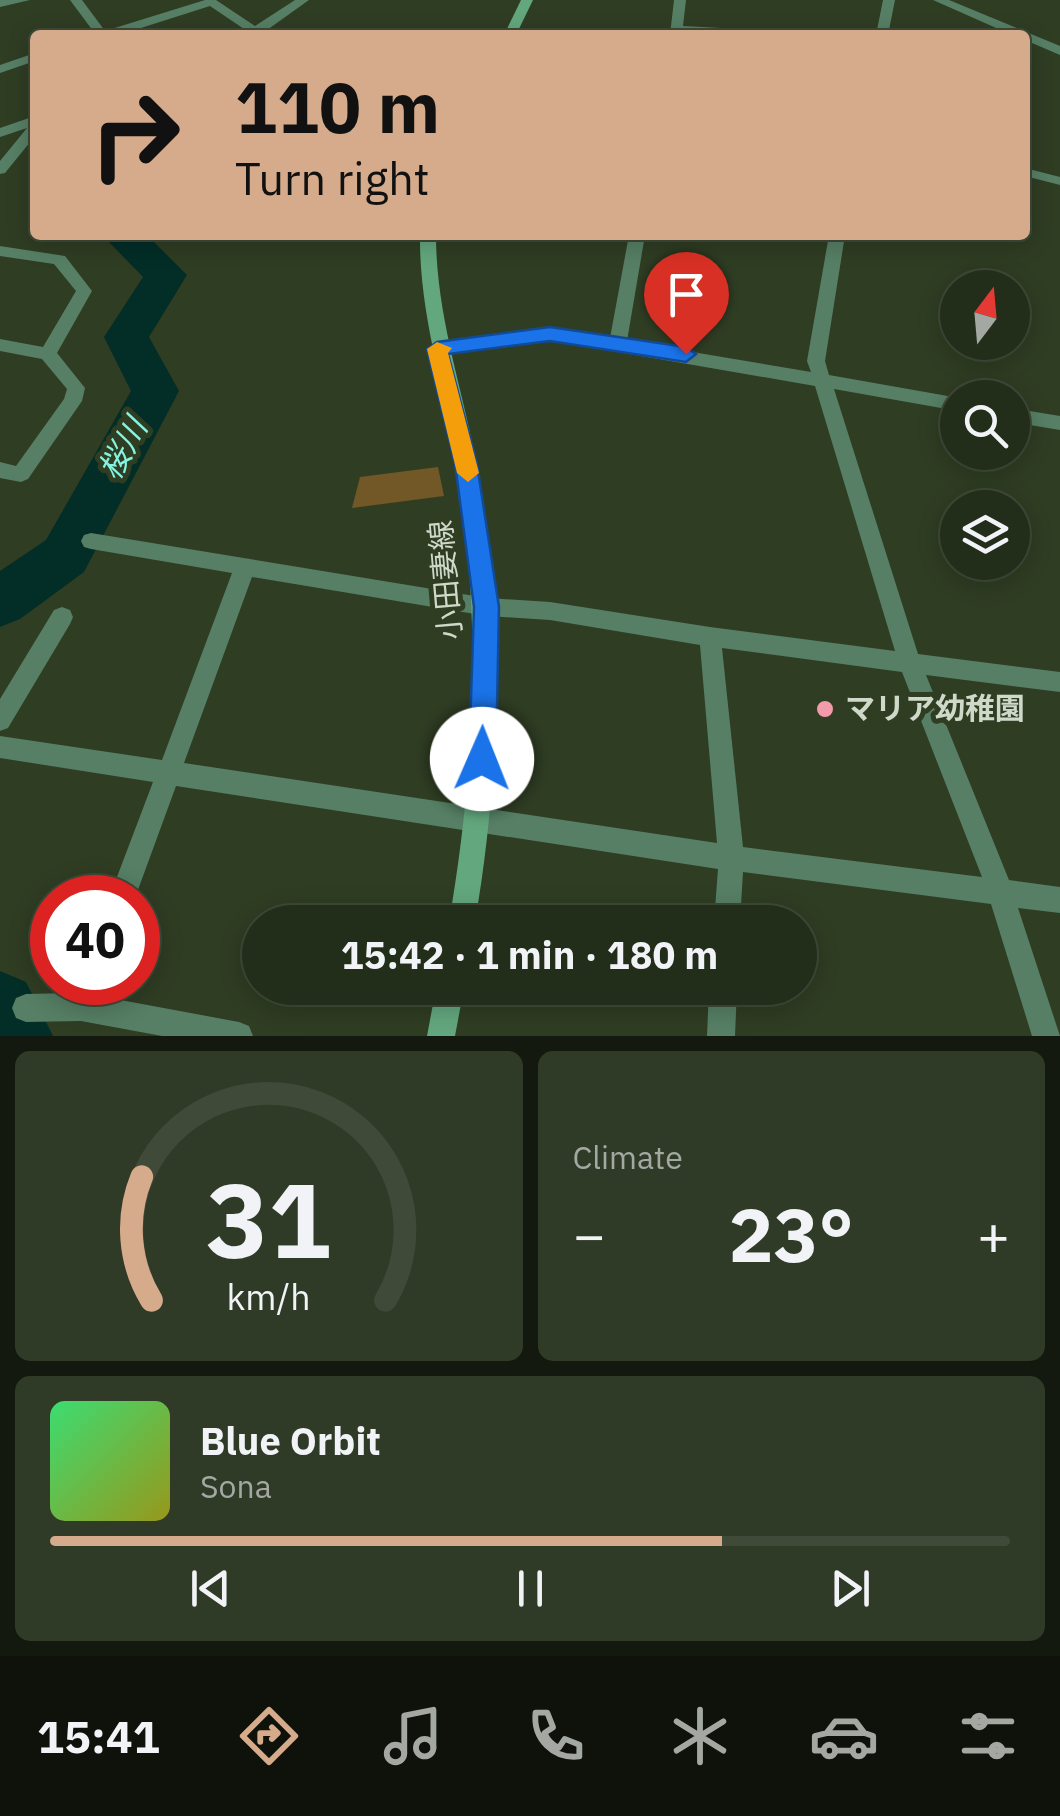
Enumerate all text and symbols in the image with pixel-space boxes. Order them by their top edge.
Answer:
text: 110 m [235,61,440,152]
icon: right [70,70,200,200]
text: Turn right [235,149,430,207]
pin [644,252,729,355]
icon: arrive [659,267,714,322]
north arrow [940,270,1030,360]
map controls [940,270,1030,580]
button: search [940,380,1030,470]
water label: 桜川 [88,408,157,487]
button: layers [940,490,1030,580]
street label: 小田妻線 [420,519,469,642]
place label: マリア幼稚園 [845,688,1025,727]
marker: マリア幼稚園 [814,698,836,720]
position arrow [430,707,534,811]
speed limit sign: 40 [30,875,160,1005]
text: 15:42 · 1 min · 180 m [341,930,718,979]
text: Climate [573,1136,683,1178]
text: 31 [206,1151,331,1287]
text: 23° [729,1185,854,1283]
text: − [573,1199,606,1270]
text: + [977,1199,1010,1270]
text: km/h [227,1273,311,1320]
text: Blue Orbit [200,1416,381,1465]
text: Sona [200,1465,272,1507]
icon: previous [183,1561,238,1616]
icon: pause [503,1561,558,1616]
icon: next [823,1561,878,1616]
icon: directions [234,1701,304,1771]
icon: music [378,1701,448,1771]
icon: phone [521,1701,591,1771]
icon: climate [665,1701,735,1771]
icon: car [809,1701,879,1771]
icon: filters [953,1701,1023,1771]
text: 15:41 [37,1707,160,1765]

